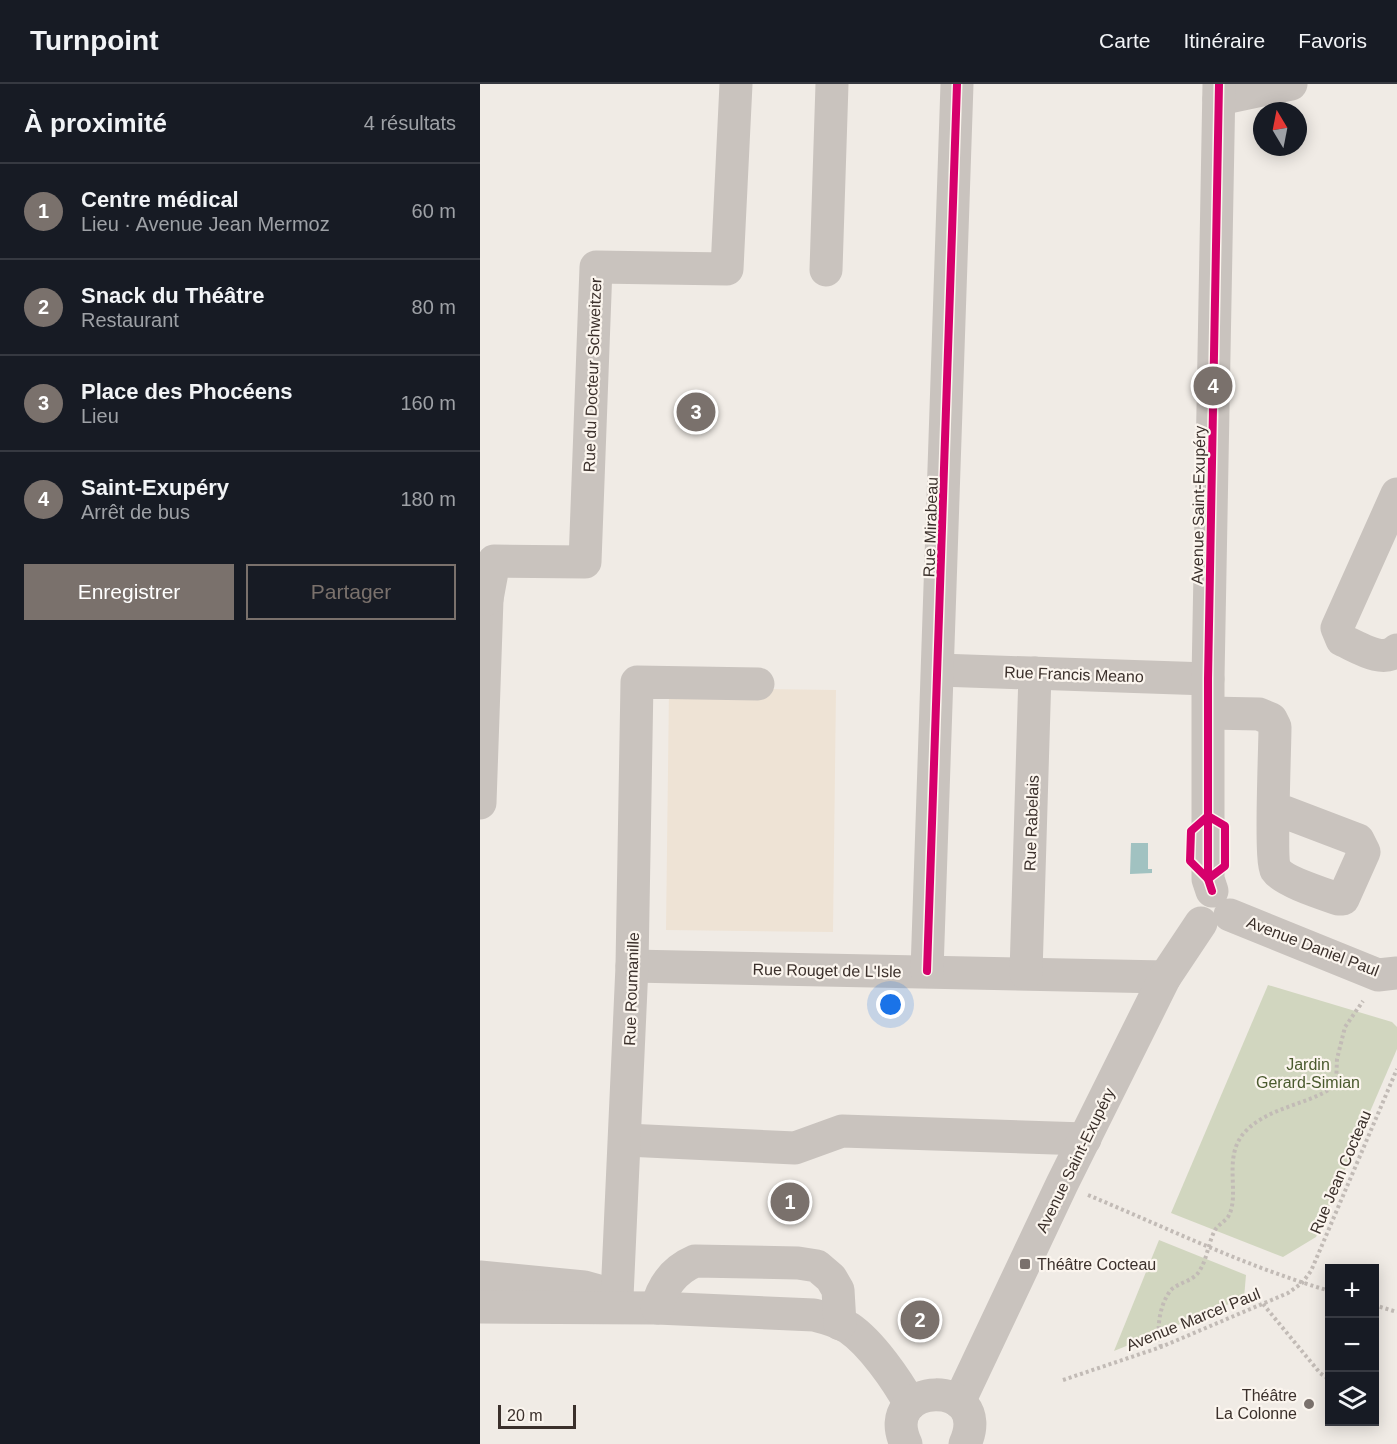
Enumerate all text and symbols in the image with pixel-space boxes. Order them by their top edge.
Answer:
text: Turnpoint [30,25,159,56]
text: Carte [1099,29,1150,52]
text: Itinéraire [1183,29,1265,52]
text: Favoris [1298,29,1367,52]
north arrow [1253,102,1307,156]
text: À proximité [24,108,167,138]
text: 4 résultats [364,112,456,134]
text: Centre médical [81,187,239,212]
text: 1 [38,200,49,222]
text: 60 m [412,200,456,222]
text: Lieu · Avenue Jean Mermoz [81,213,330,235]
street label: Rue du Docteur Schweitzer [581,277,604,473]
text: Snack du Théâtre [81,283,264,308]
text: 2 [38,296,49,318]
text: 80 m [412,296,456,318]
text: Restaurant [81,309,179,331]
pin: 4 [1194,364,1232,408]
text: Place des Phocéens [81,379,293,404]
pin: 3 [676,390,716,434]
text: 3 [38,392,49,414]
text: 160 m [400,392,456,414]
text: Lieu [81,405,119,427]
street label: Avenue Saint-Exupéry [1189,425,1208,585]
text: Saint-Exupéry [81,475,229,500]
street label: Rue Mirabeau [920,477,941,578]
text: 4 [38,488,49,510]
text: 180 m [400,488,456,510]
text: Arrêt de bus [81,501,190,523]
button: Enregistrer [24,564,234,620]
button: Partager [246,564,456,620]
street label: Rue Francis Meano [1004,664,1144,685]
street label: Rue Rabelais [1021,775,1042,871]
street label: Avenue Daniel Paul [1244,913,1381,980]
street label: Rue Roumanille [621,932,642,1046]
street label: Rue Rouget de L'Isle [752,961,902,980]
your location [876,990,905,1019]
park label: Jardin Gerard-Simian [1256,1056,1360,1091]
street label: Avenue Saint-Exupéry [1033,1085,1118,1235]
street label: Rue Jean Cocteau [1307,1108,1374,1237]
pin: 1 [770,1180,810,1224]
place label: Théâtre Cocteau [1037,1256,1156,1273]
marker: Théâtre Cocteau [1018,1257,1032,1271]
map controls [1325,1264,1379,1426]
button: + [1325,1264,1379,1318]
street label: Avenue Marcel Paul [1124,1285,1263,1354]
pin: 2 [900,1298,940,1342]
button: − [1325,1318,1379,1372]
button: layers [1325,1372,1379,1426]
place label: Théâtre La Colonne [1215,1387,1297,1422]
marker: Théâtre La Colonne [1302,1397,1316,1411]
scale bar [498,1402,576,1430]
text: 20 m [507,1407,543,1424]

